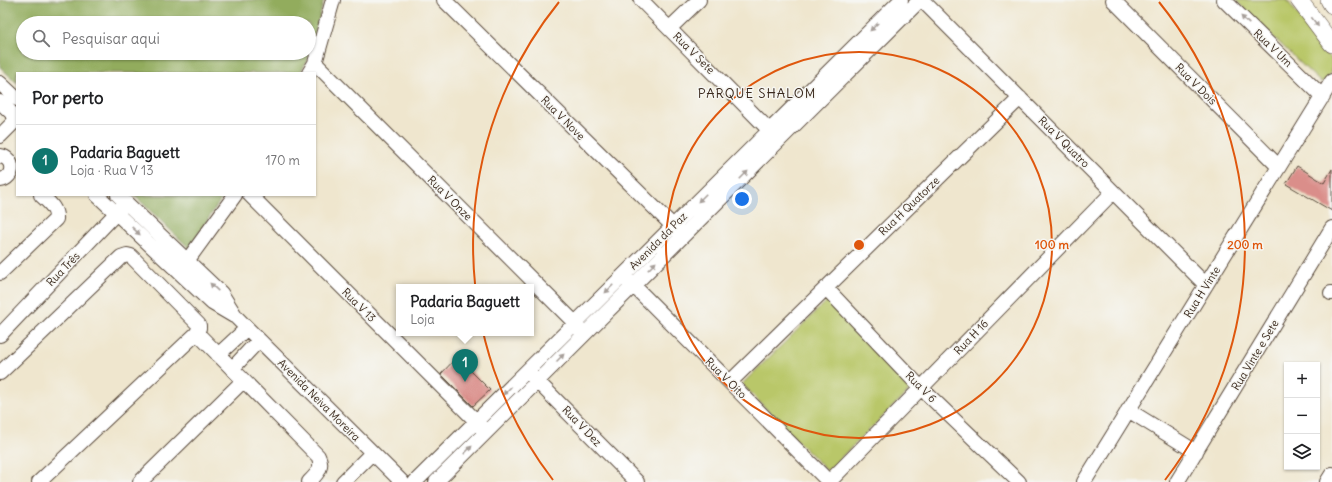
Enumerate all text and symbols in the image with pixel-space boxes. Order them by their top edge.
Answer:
search box [16,16,316,60]
one-way arrow [1240,16,1250,25]
one-way arrow [1311,17,1319,27]
one-way arrow [869,23,879,32]
street label: Rua V Um [1251,26,1296,70]
icon: search [30,27,52,49]
text: Pesquisar aqui [62,29,160,48]
street label: Rua V Sete [670,29,718,77]
street label: Rua V Dois [1172,60,1220,108]
district label: PARQUE SHALOM [698,85,816,102]
text: Por perto [32,87,103,109]
street label: Rua V Nove [538,93,588,143]
street label: Rua V Quatro [1035,113,1093,171]
text: Padaria Baguett [70,143,180,162]
text: 1 [42,152,48,169]
text: 170 m [265,152,300,169]
text: Loja · Rua V 13 [70,162,154,179]
one-way arrow [740,170,749,179]
street label: Rua V Onze [425,173,475,223]
street label: Rua H Quatorze [876,173,942,238]
your location [732,189,752,209]
one-way arrow [697,193,707,203]
street label: Avenida da Paz [626,209,690,273]
one-way arrow [130,227,141,236]
text: 100 m [1035,237,1069,252]
text: 200 m [1227,237,1263,252]
centre of rings [852,238,866,252]
street label: Rua Três [43,249,83,289]
one-way arrow [647,261,657,271]
street label: Rua H Vinte [1181,264,1223,320]
one-way arrow [210,283,219,292]
popup [396,284,534,336]
one-way arrow [604,284,614,294]
street label: Rua V 13 [339,285,379,325]
text: Padaria Baguett [410,292,520,311]
text: Loja [410,311,435,328]
street label: Rua H 16 [951,317,991,357]
street label: Rua Vinte e Sete [1228,317,1282,393]
pin: 1 [452,349,478,382]
one-way arrow [555,353,565,363]
street label: Rua V Oito [702,354,750,402]
street label: Avenida Neiva Moreira [275,356,363,444]
map controls [1284,362,1320,470]
button: + [1284,362,1320,398]
street label: Rua V 6 [903,369,939,405]
one-way arrow [502,386,512,396]
button: − [1284,398,1320,434]
street label: Rua V Dez [559,403,605,449]
button: layers [1284,434,1320,470]
one-way arrow [463,445,473,454]

